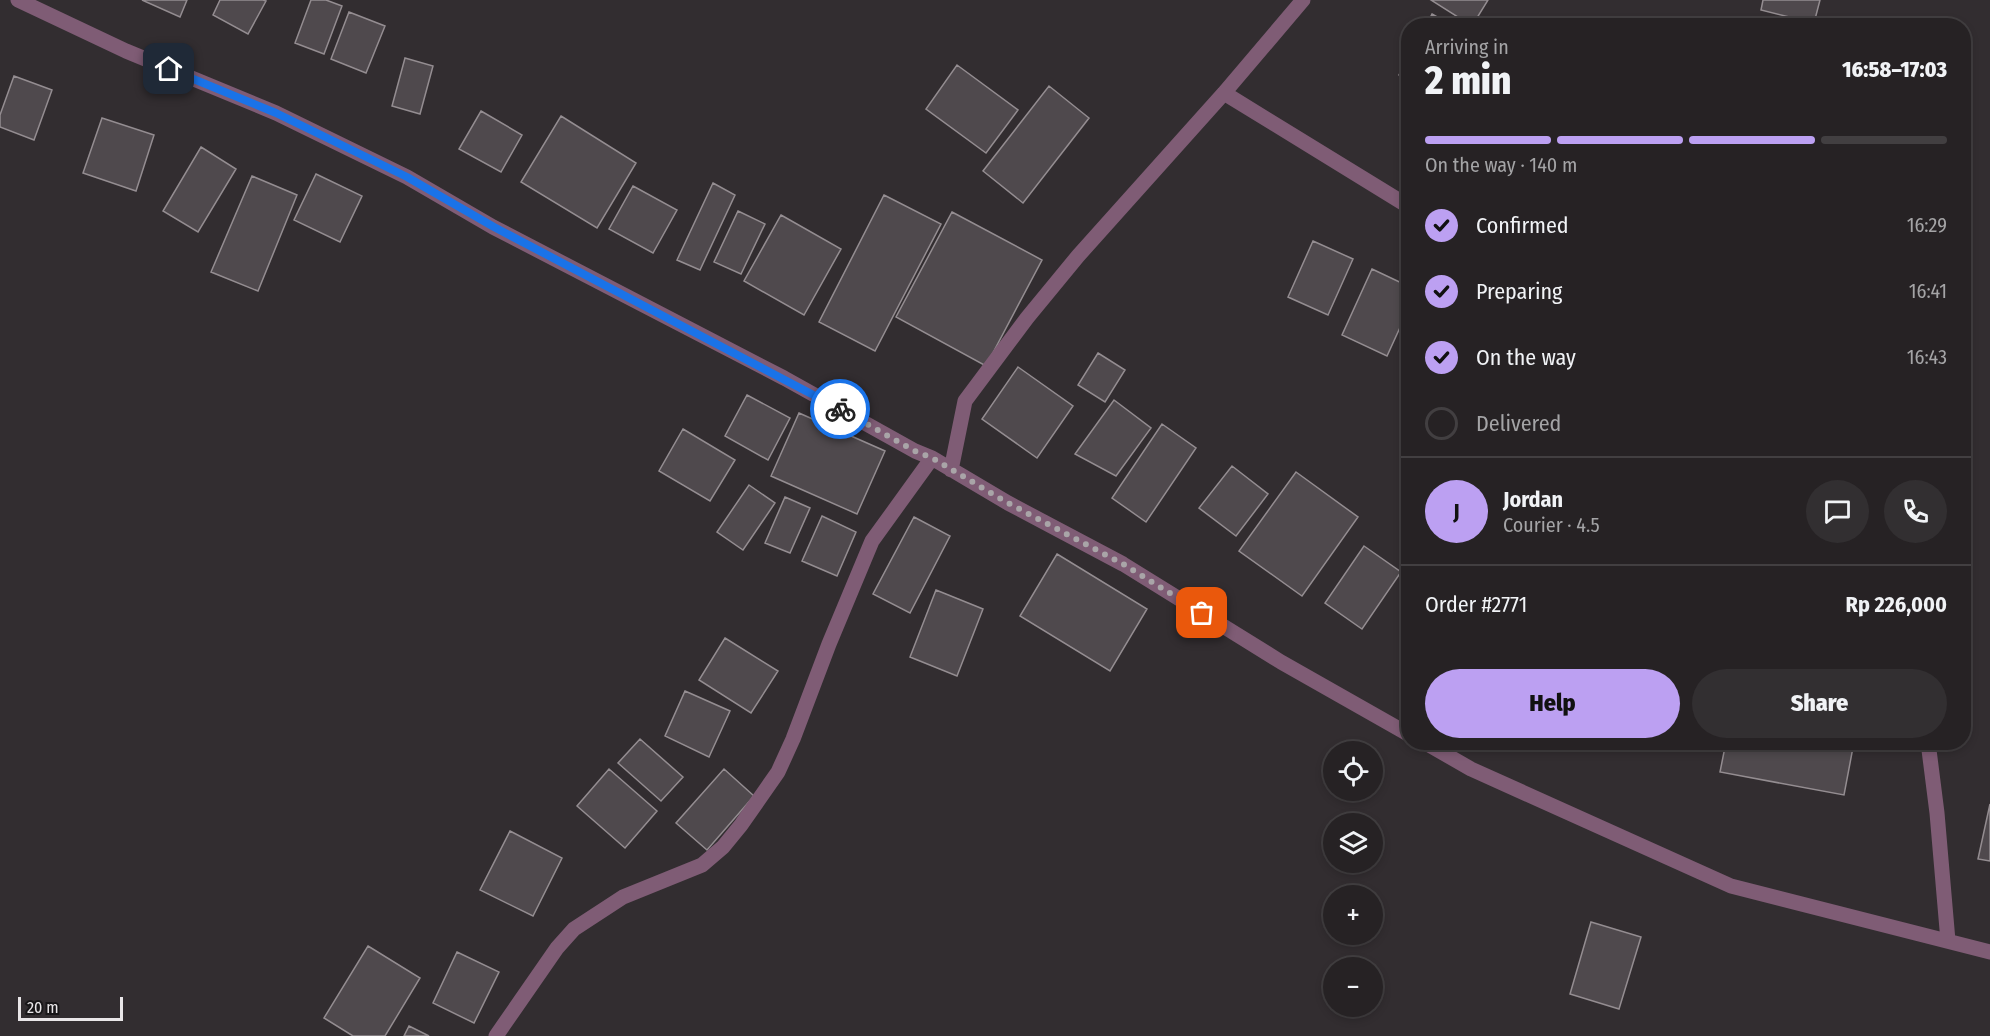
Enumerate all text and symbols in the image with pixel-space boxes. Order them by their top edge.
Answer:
text: Arriving in [1425,35,1509,59]
pin [143,43,194,94]
icon: home [152,52,185,85]
text: 16:58–17:03 [1842,56,1947,83]
text: 2 min [1425,58,1511,104]
text: On the way · 140 m [1425,153,1577,177]
icon: check [1425,209,1458,242]
text: Confirmed [1476,212,1569,239]
text: 16:29 [1907,213,1947,237]
icon: check [1425,275,1458,308]
text: Preparing [1476,278,1562,305]
text: 16:41 [1909,279,1947,303]
icon: check [1425,341,1458,374]
text: On the way [1476,344,1576,371]
text: 16:43 [1907,345,1947,369]
courier [810,379,870,439]
icon: bike [824,393,857,426]
text: Delivered [1476,410,1561,437]
button: chat [1806,480,1869,543]
button: phone [1884,480,1947,543]
text: Jordan [1503,486,1563,513]
text: J [1453,498,1460,525]
text: Courier · 4.5 [1503,513,1600,537]
pin [1176,587,1227,638]
text: Order #2771 [1425,591,1527,618]
text: Rp 226,000 [1846,591,1947,618]
icon: bag [1185,596,1218,629]
button: Help [1425,669,1680,738]
button: Share [1692,669,1947,738]
map controls [1323,741,1383,1017]
button: locate [1323,741,1383,801]
button: layers [1323,813,1383,873]
button: + [1323,885,1383,945]
button: − [1323,957,1383,1017]
scale bar [18,994,123,1022]
text: 20 m [27,998,58,1017]

